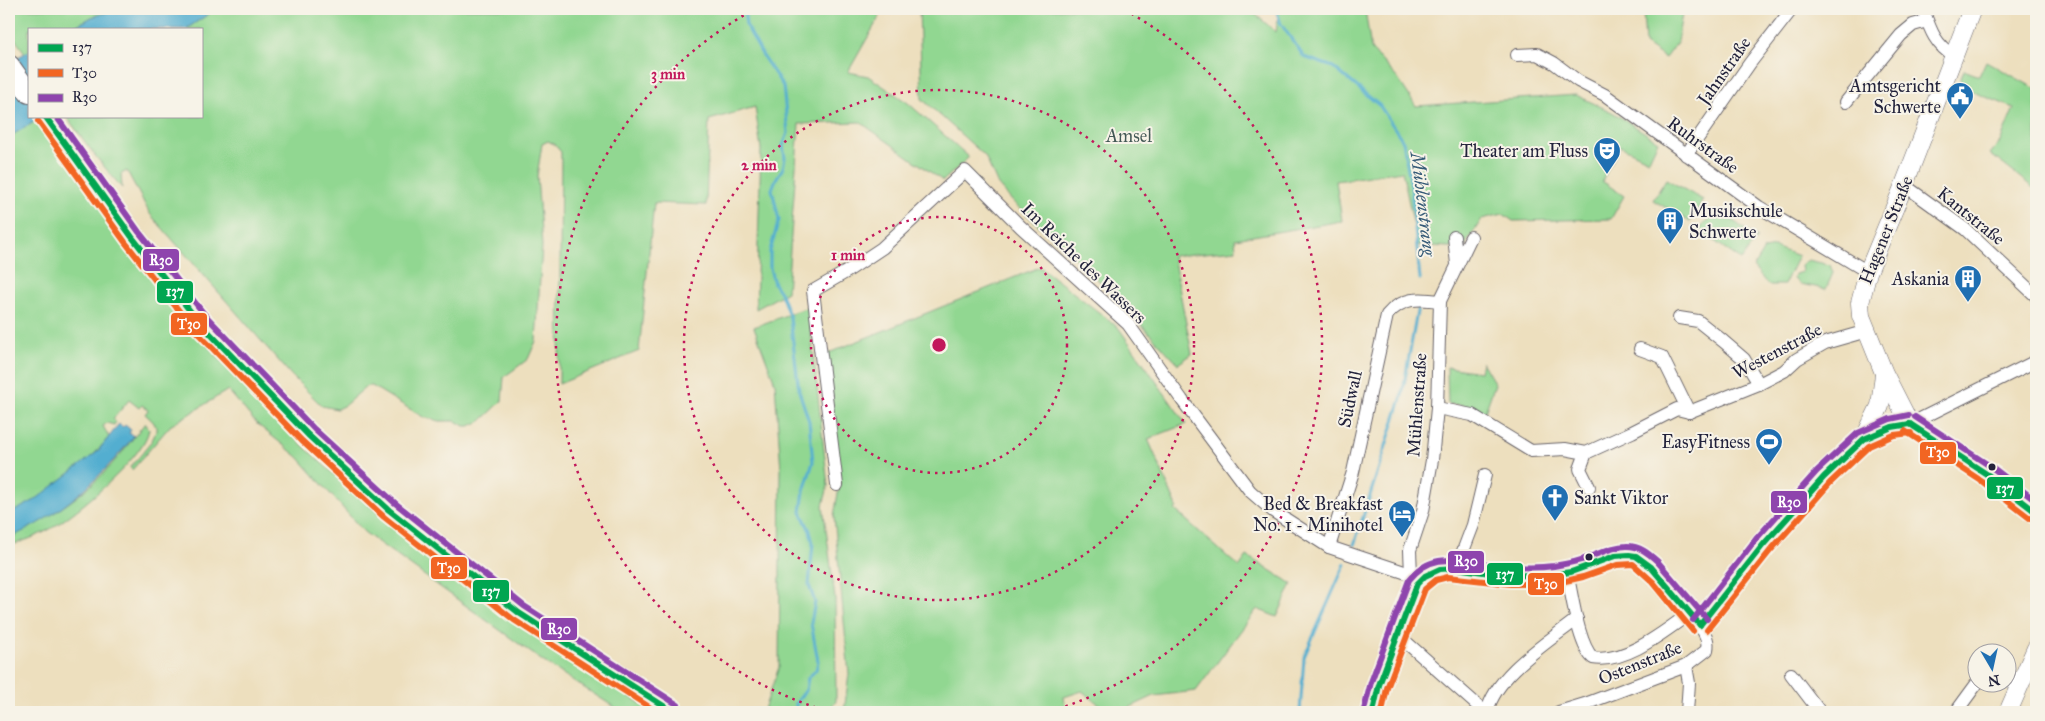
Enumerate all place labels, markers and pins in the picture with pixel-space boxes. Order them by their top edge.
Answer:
place label: Amtsgericht Schwerte [1849,75,1942,118]
public building icon: Amtsgericht Schwerte [1945,81,1975,120]
theatre icon: Theater am Fluss [1592,136,1622,175]
place label: Theater am Fluss [1460,140,1588,162]
place label: Musikschule Schwerte [1689,200,1783,243]
building icon: Musikschule Schwerte [1655,206,1685,245]
building icon: Askania [1953,264,1983,303]
place label: Askania [1891,268,1949,290]
centre of rings [930,336,948,354]
sports icon: EasyFitness [1754,427,1784,466]
place label: EasyFitness [1661,431,1750,453]
unlabelled marker [1987,462,1997,472]
church icon: Sankt Viktor [1540,483,1570,522]
place label: Sankt Viktor [1574,487,1669,509]
place label: Bed & Breakfast No. 1 - Minihotel [1253,493,1384,536]
hotel icon: Bed & Breakfast No. 1 - Minihotel [1387,499,1417,538]
unlabelled marker [1584,552,1594,562]

